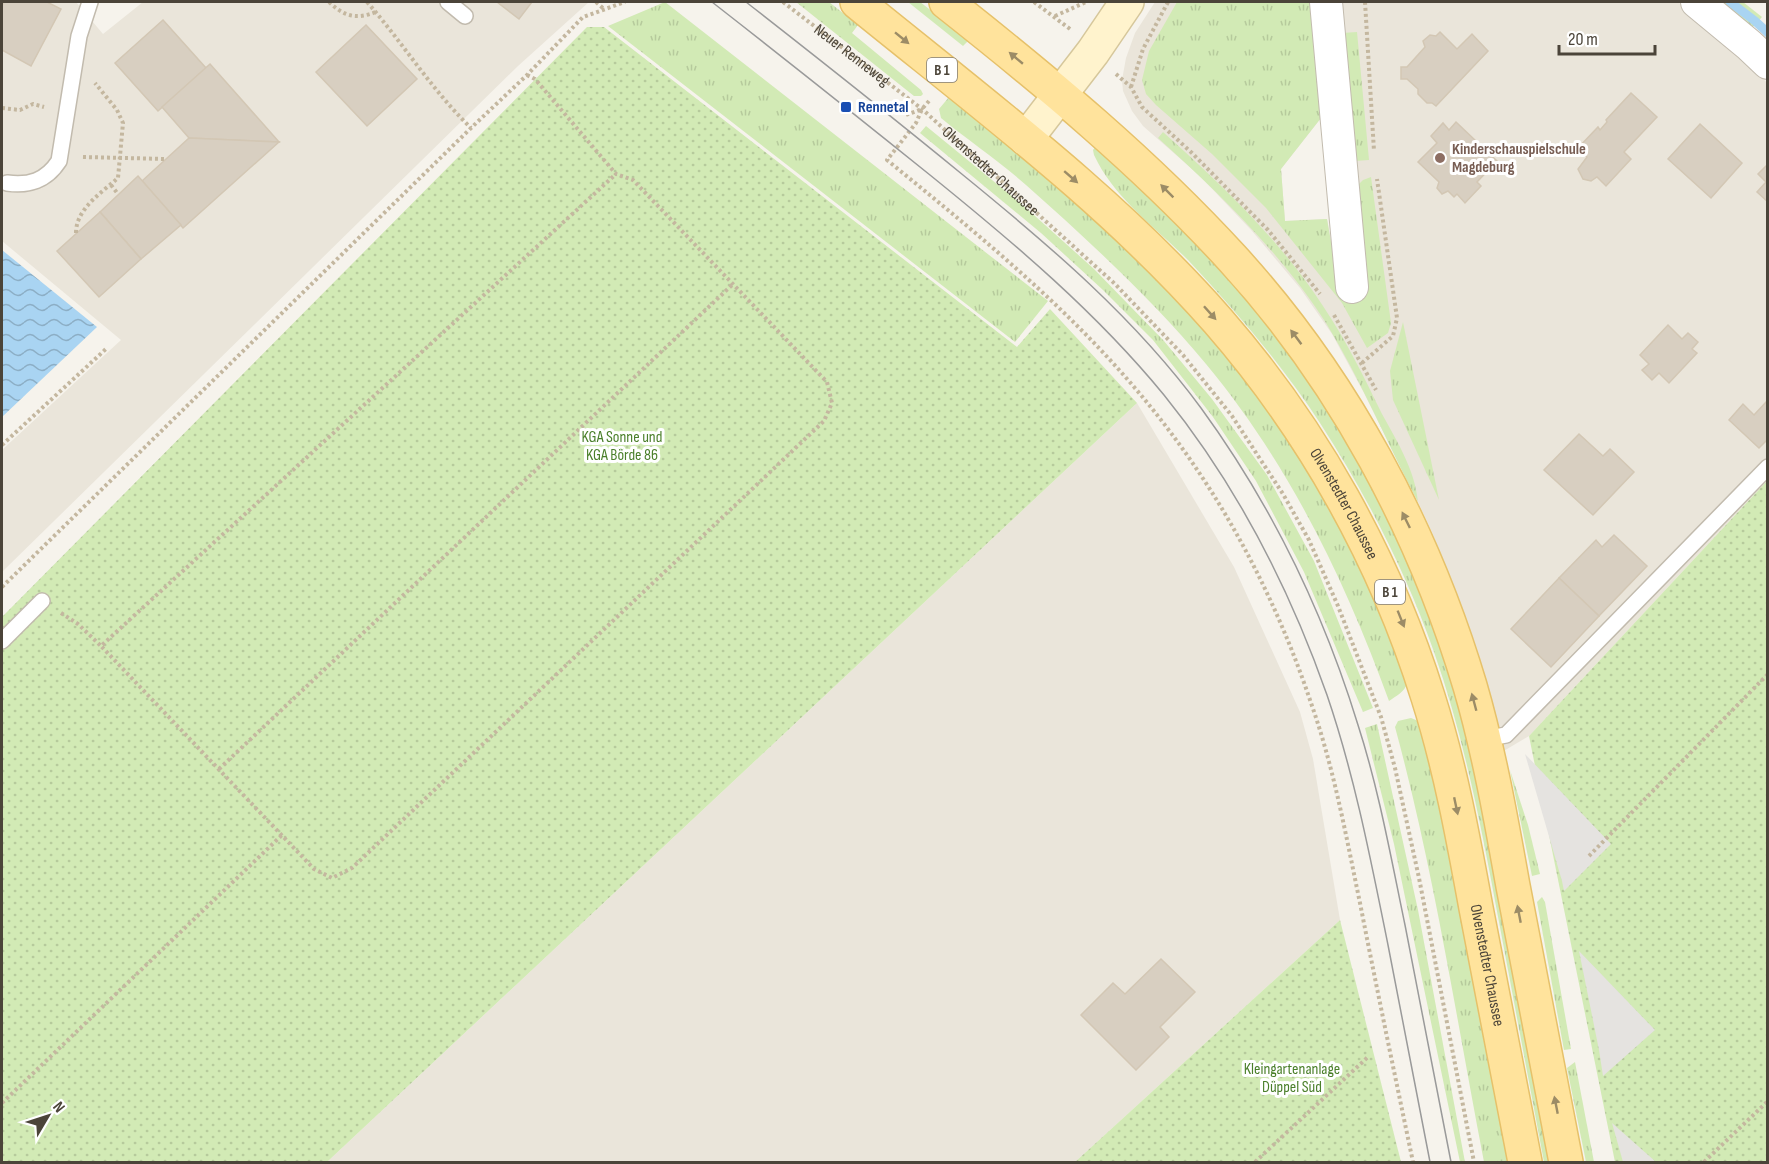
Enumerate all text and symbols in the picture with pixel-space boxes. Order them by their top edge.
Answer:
scale bar [1559,18,1655,56]
street label: Neuer Renneweg [810,20,894,90]
text: 20 m [1568,29,1598,50]
one-way arrow [894,32,910,45]
one-way arrow [1009,52,1024,65]
road number: B 1 [927,58,957,82]
place label: Rennetal [858,98,909,117]
marker: Rennetal [839,100,853,114]
street label: Olvenstedter Chaussee [938,123,1043,220]
place label: Kinderschauspielschule Magdeburg [1452,140,1586,177]
marker: Kinderschauspielschule Magdeburg [1433,151,1447,165]
one-way arrow [1063,170,1078,183]
one-way arrow [1160,185,1174,199]
one-way arrow [1203,305,1217,320]
one-way arrow [1290,329,1302,345]
park label: KGA Sonne und KGA Börde 86 [582,428,662,465]
street label: Olvenstedter Chaussee [1306,445,1382,562]
one-way arrow [1401,511,1411,528]
road number: B 1 [1375,580,1405,604]
one-way arrow [1396,611,1406,629]
one-way arrow [1469,693,1478,711]
one-way arrow [1452,797,1462,815]
street label: Olvenstedter Chaussee [1466,903,1508,1028]
one-way arrow [1514,904,1523,923]
park label: Kleingartenanlage Düppel Süd [1244,1060,1340,1097]
north arrow [18,1086,78,1146]
one-way arrow [1551,1095,1560,1114]
text: N [48,1098,69,1117]

